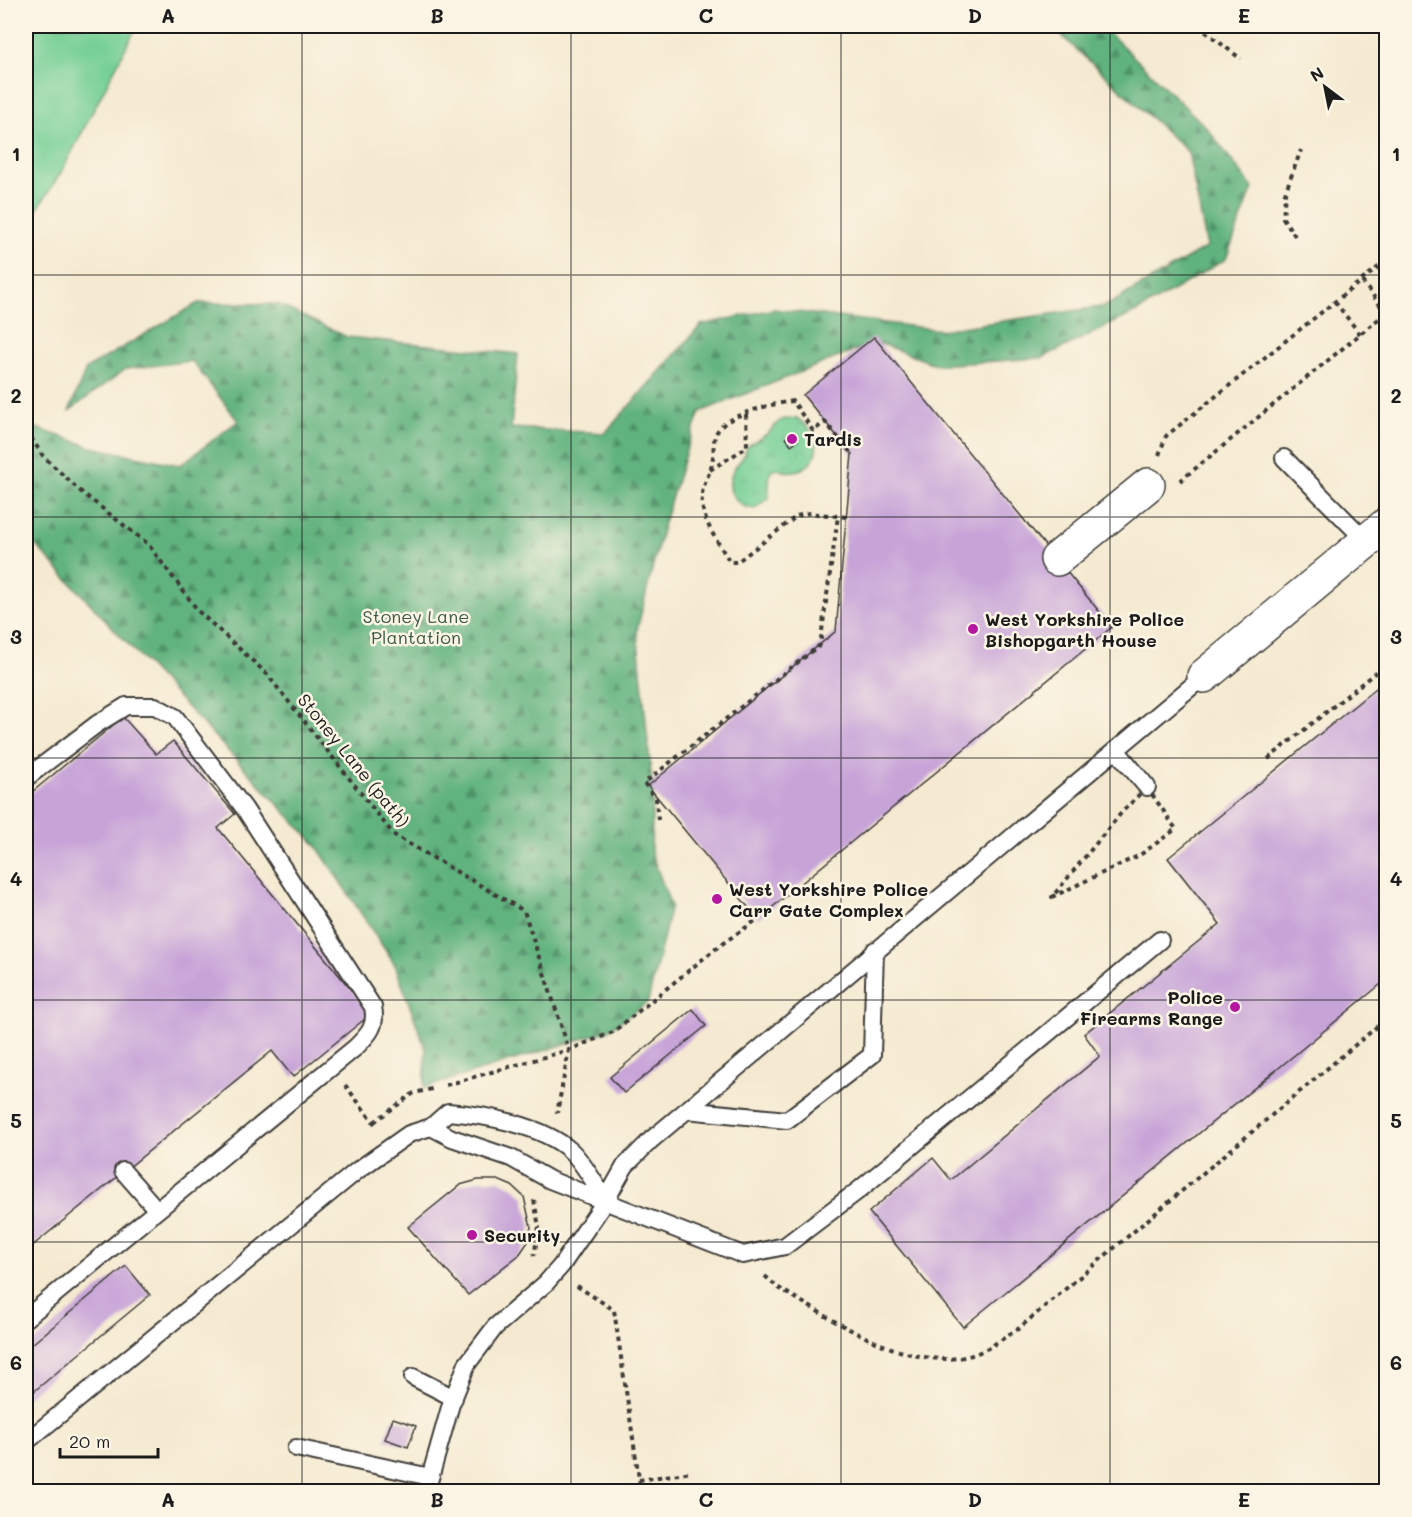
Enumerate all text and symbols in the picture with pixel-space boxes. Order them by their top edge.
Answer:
text: A [161,2,175,28]
text: B [430,2,444,28]
text: C [699,2,714,28]
text: D [968,2,982,28]
text: E [1238,2,1250,28]
north arrow [1295,57,1355,117]
text: N [1306,62,1328,86]
text: 1 [12,140,20,166]
text: 1 [1392,140,1400,166]
text: 2 [10,382,22,408]
text: 2 [1390,382,1402,408]
place label: Tardis [804,427,862,451]
marker: Tardis [785,432,799,446]
park label: Stoney Lane Plantation [363,604,469,649]
place label: West Yorkshire Police Bishopgarth House [985,607,1185,652]
marker: West Yorkshire Police Bishopgarth House [966,622,980,636]
text: 3 [10,623,22,649]
text: 3 [1390,623,1402,649]
street label: Stoney Lane (path) [293,688,415,832]
text: 4 [10,865,23,891]
text: 4 [1390,865,1403,891]
place label: West Yorkshire Police Carr Gate Complex [729,877,929,922]
marker: West Yorkshire Police Carr Gate Complex [710,892,724,906]
place label: Police Firearms Range [1080,985,1223,1030]
marker: Police Firearms Range [1228,1000,1242,1014]
text: 5 [10,1107,22,1133]
text: 5 [1390,1107,1402,1133]
place label: Security [484,1223,561,1247]
marker: Security [465,1228,479,1242]
text: 6 [10,1349,22,1375]
text: 6 [1390,1349,1402,1375]
scale bar [60,1421,158,1459]
text: 20 m [69,1429,110,1453]
text: A [161,1486,175,1512]
text: B [430,1486,444,1512]
text: C [699,1486,714,1512]
text: D [968,1486,982,1512]
text: E [1238,1486,1250,1512]

